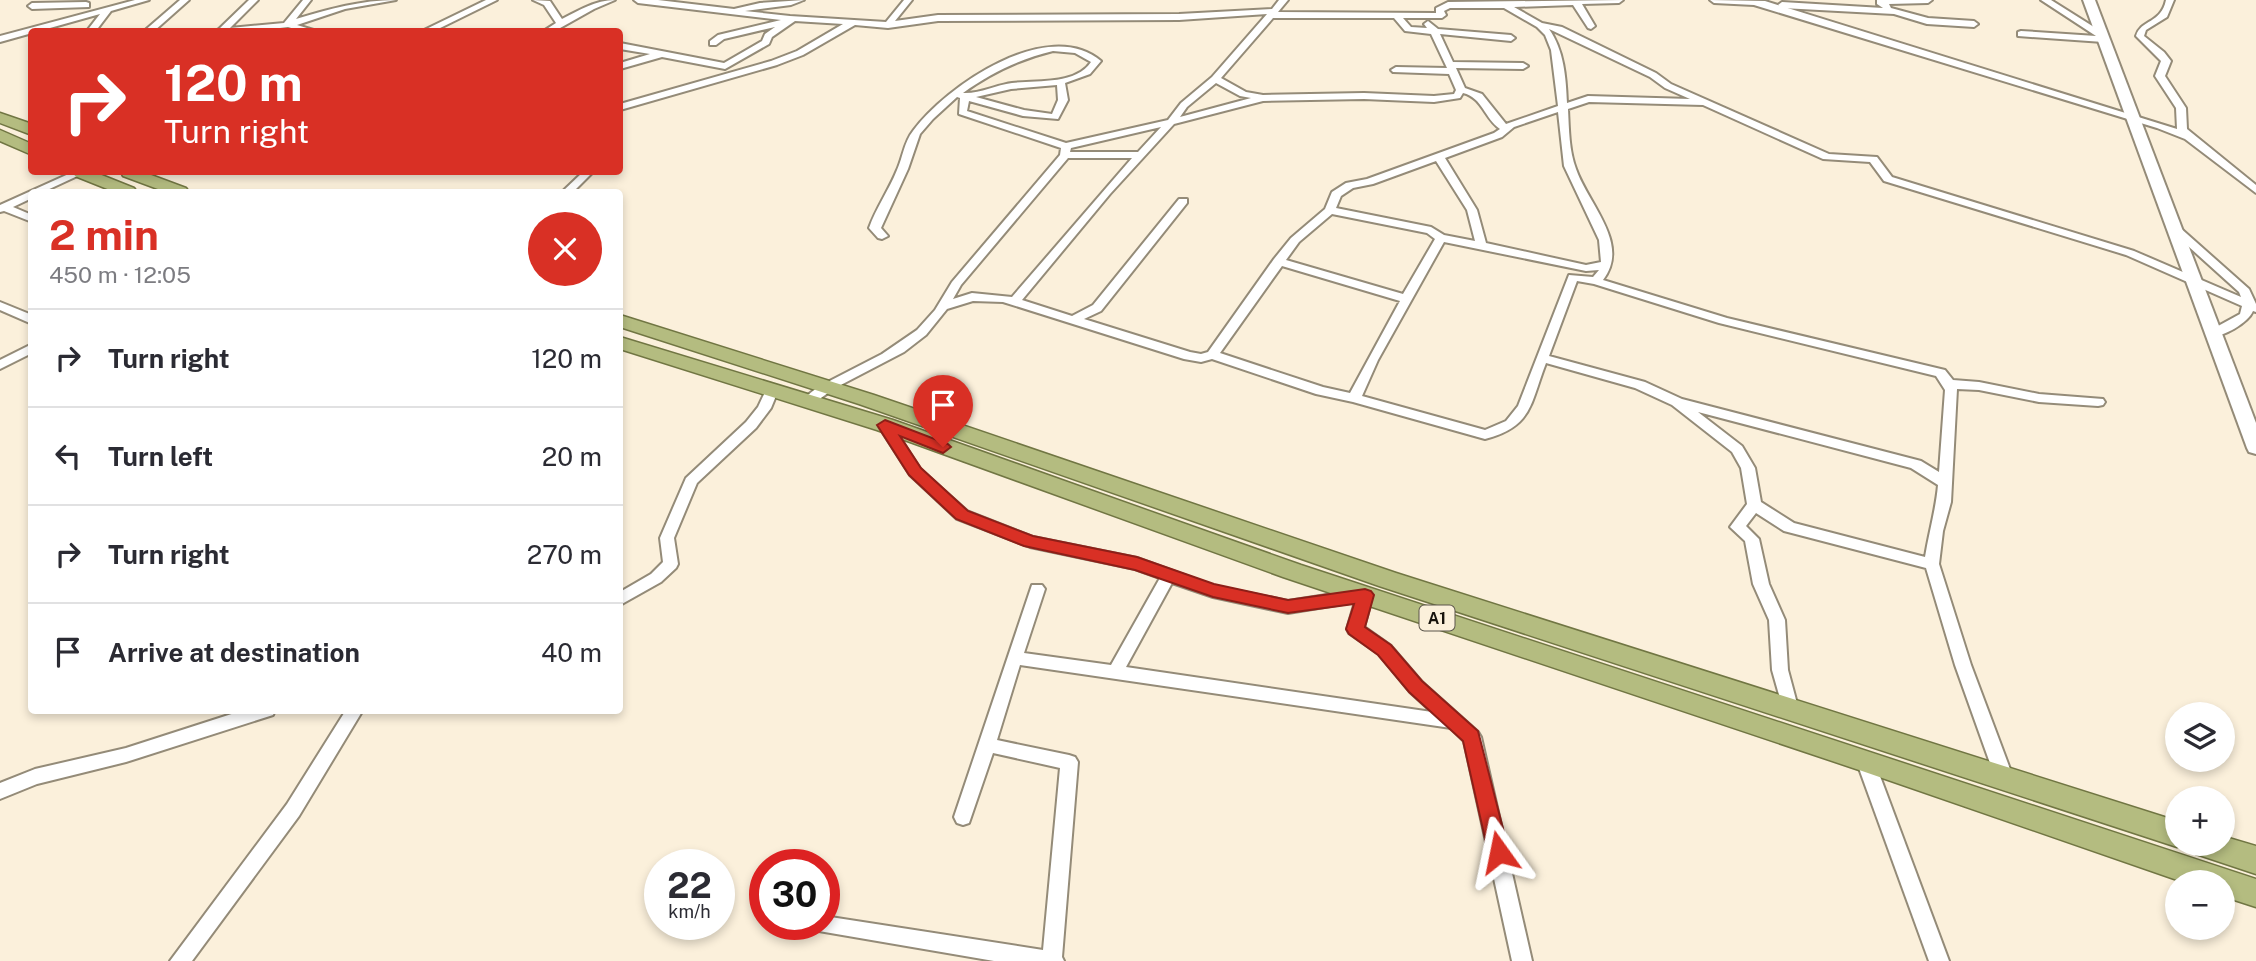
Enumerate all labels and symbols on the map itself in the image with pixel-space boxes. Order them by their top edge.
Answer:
pin [913,375,973,447]
road number: A1 [1420,606,1454,631]
position arrow [1462,815,1536,889]
speed limit sign: 30 [749,849,840,940]

